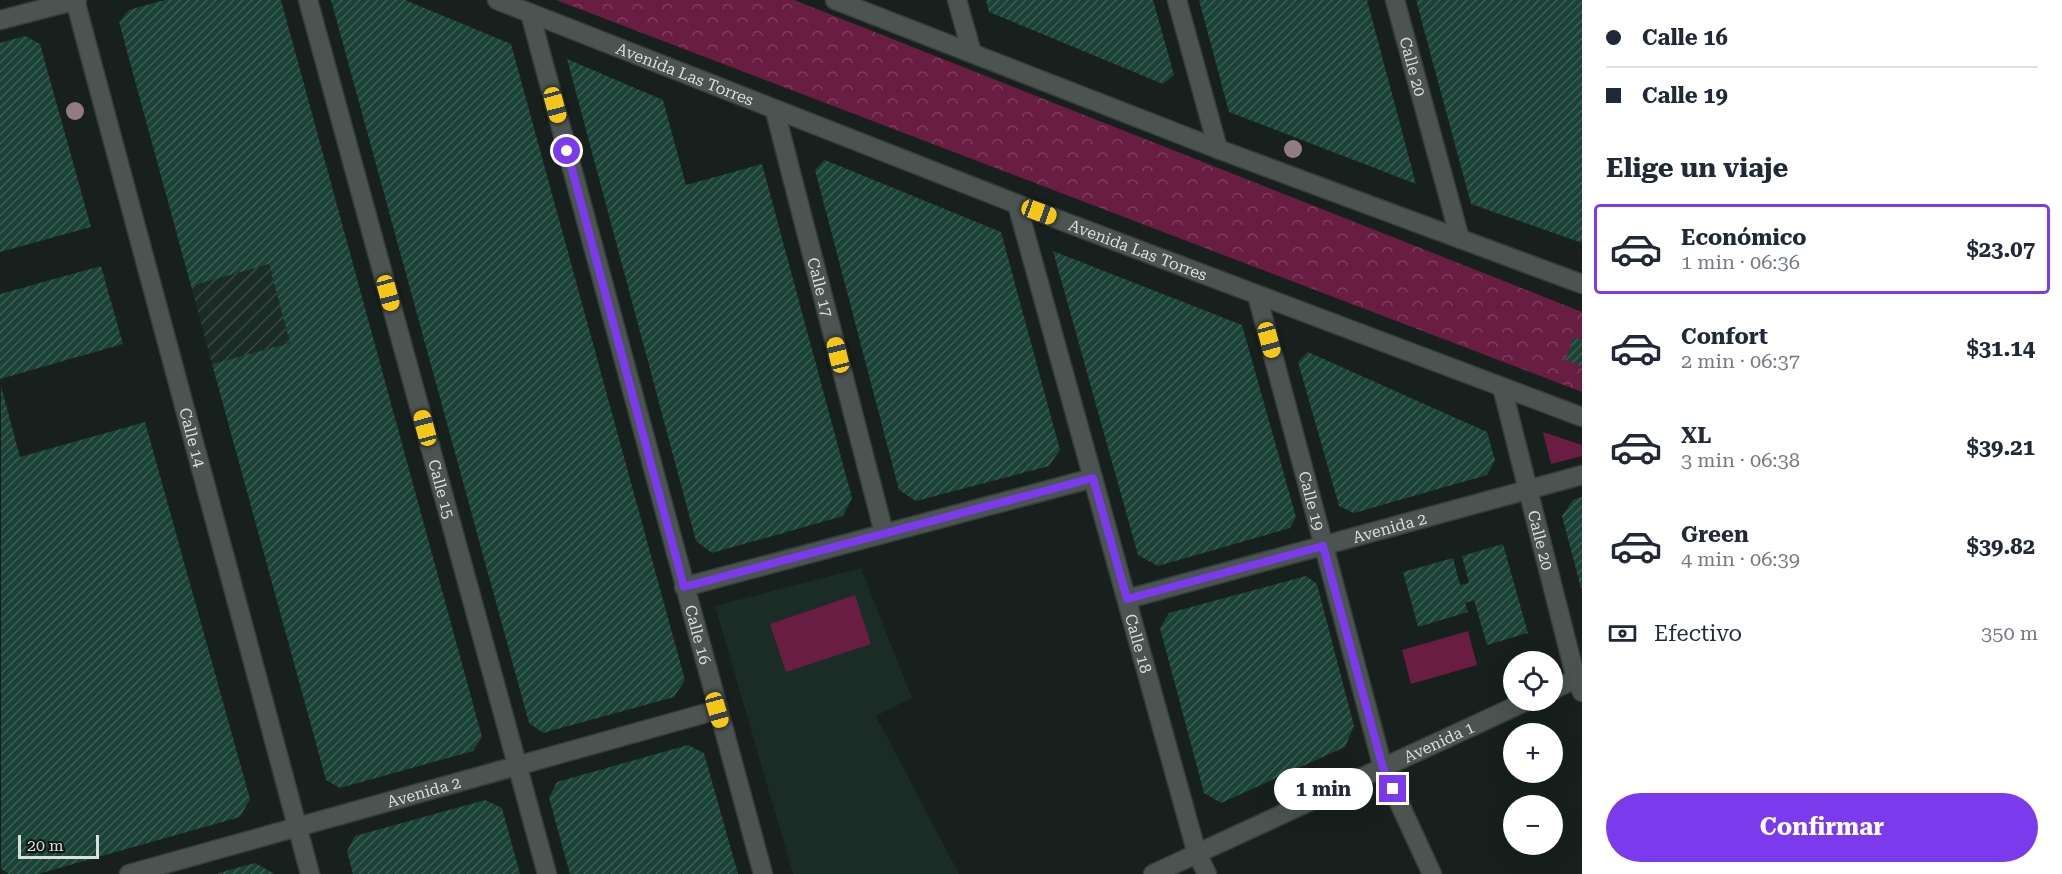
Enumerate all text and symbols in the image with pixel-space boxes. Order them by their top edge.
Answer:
text: Calle 16 [1642,25,1728,50]
street label: Calle 20 [1396,35,1430,98]
street label: Avenida Las Torres [613,38,757,109]
text: Calle 19 [1642,83,1728,108]
car [542,85,568,125]
route start [553,137,580,164]
text: Elige un viaje [1606,152,1788,184]
car [1019,197,1059,227]
street label: Avenida Las Torres [1066,215,1210,284]
icon: car [1609,222,1663,276]
text: Económico [1681,225,1807,250]
text: $23.07 [1966,237,2035,262]
text: 1 min · 06:36 [1681,250,1800,274]
street label: Calle 17 [804,255,837,319]
car [375,273,401,313]
car [1256,320,1282,360]
icon: car [1609,321,1663,375]
text: Confort [1681,324,1768,349]
car [825,335,851,375]
text: $31.14 [1966,336,2035,361]
text: 2 min · 06:37 [1681,349,1800,373]
street label: Calle 14 [176,406,210,469]
car [412,408,438,448]
icon: car [1609,420,1663,474]
text: XL [1681,423,1711,448]
text: $39.21 [1966,435,2035,460]
text: 3 min · 06:38 [1681,448,1800,472]
street label: Calle 15 [425,457,459,521]
street label: Calle 19 [1295,469,1329,533]
street label: Avenida 2 [1350,508,1429,547]
street label: Calle 20 [1524,508,1558,572]
icon: car [1609,519,1663,573]
text: Green [1681,522,1749,547]
text: $39.82 [1966,534,2035,559]
text: 4 min · 06:39 [1681,547,1800,571]
street label: Calle 16 [681,603,715,667]
street label: Calle 18 [1121,612,1156,675]
icon: cash [1606,617,1639,650]
text: Efectivo [1654,621,1742,646]
text: 350 m [1981,621,2038,645]
map controls [1503,651,1563,855]
button: locate [1503,651,1563,711]
car [703,690,731,730]
street label: Avenida 1 [1400,717,1477,766]
button: + [1503,723,1563,783]
callout: 1 min [1273,768,1372,810]
street label: Avenida 2 [385,772,463,811]
route end [1379,775,1406,802]
text: 1 min [1296,777,1351,801]
button: Confirmar [1606,793,2038,862]
button: − [1503,795,1563,855]
scale bar [18,832,99,860]
text: 20 m [27,836,64,855]

